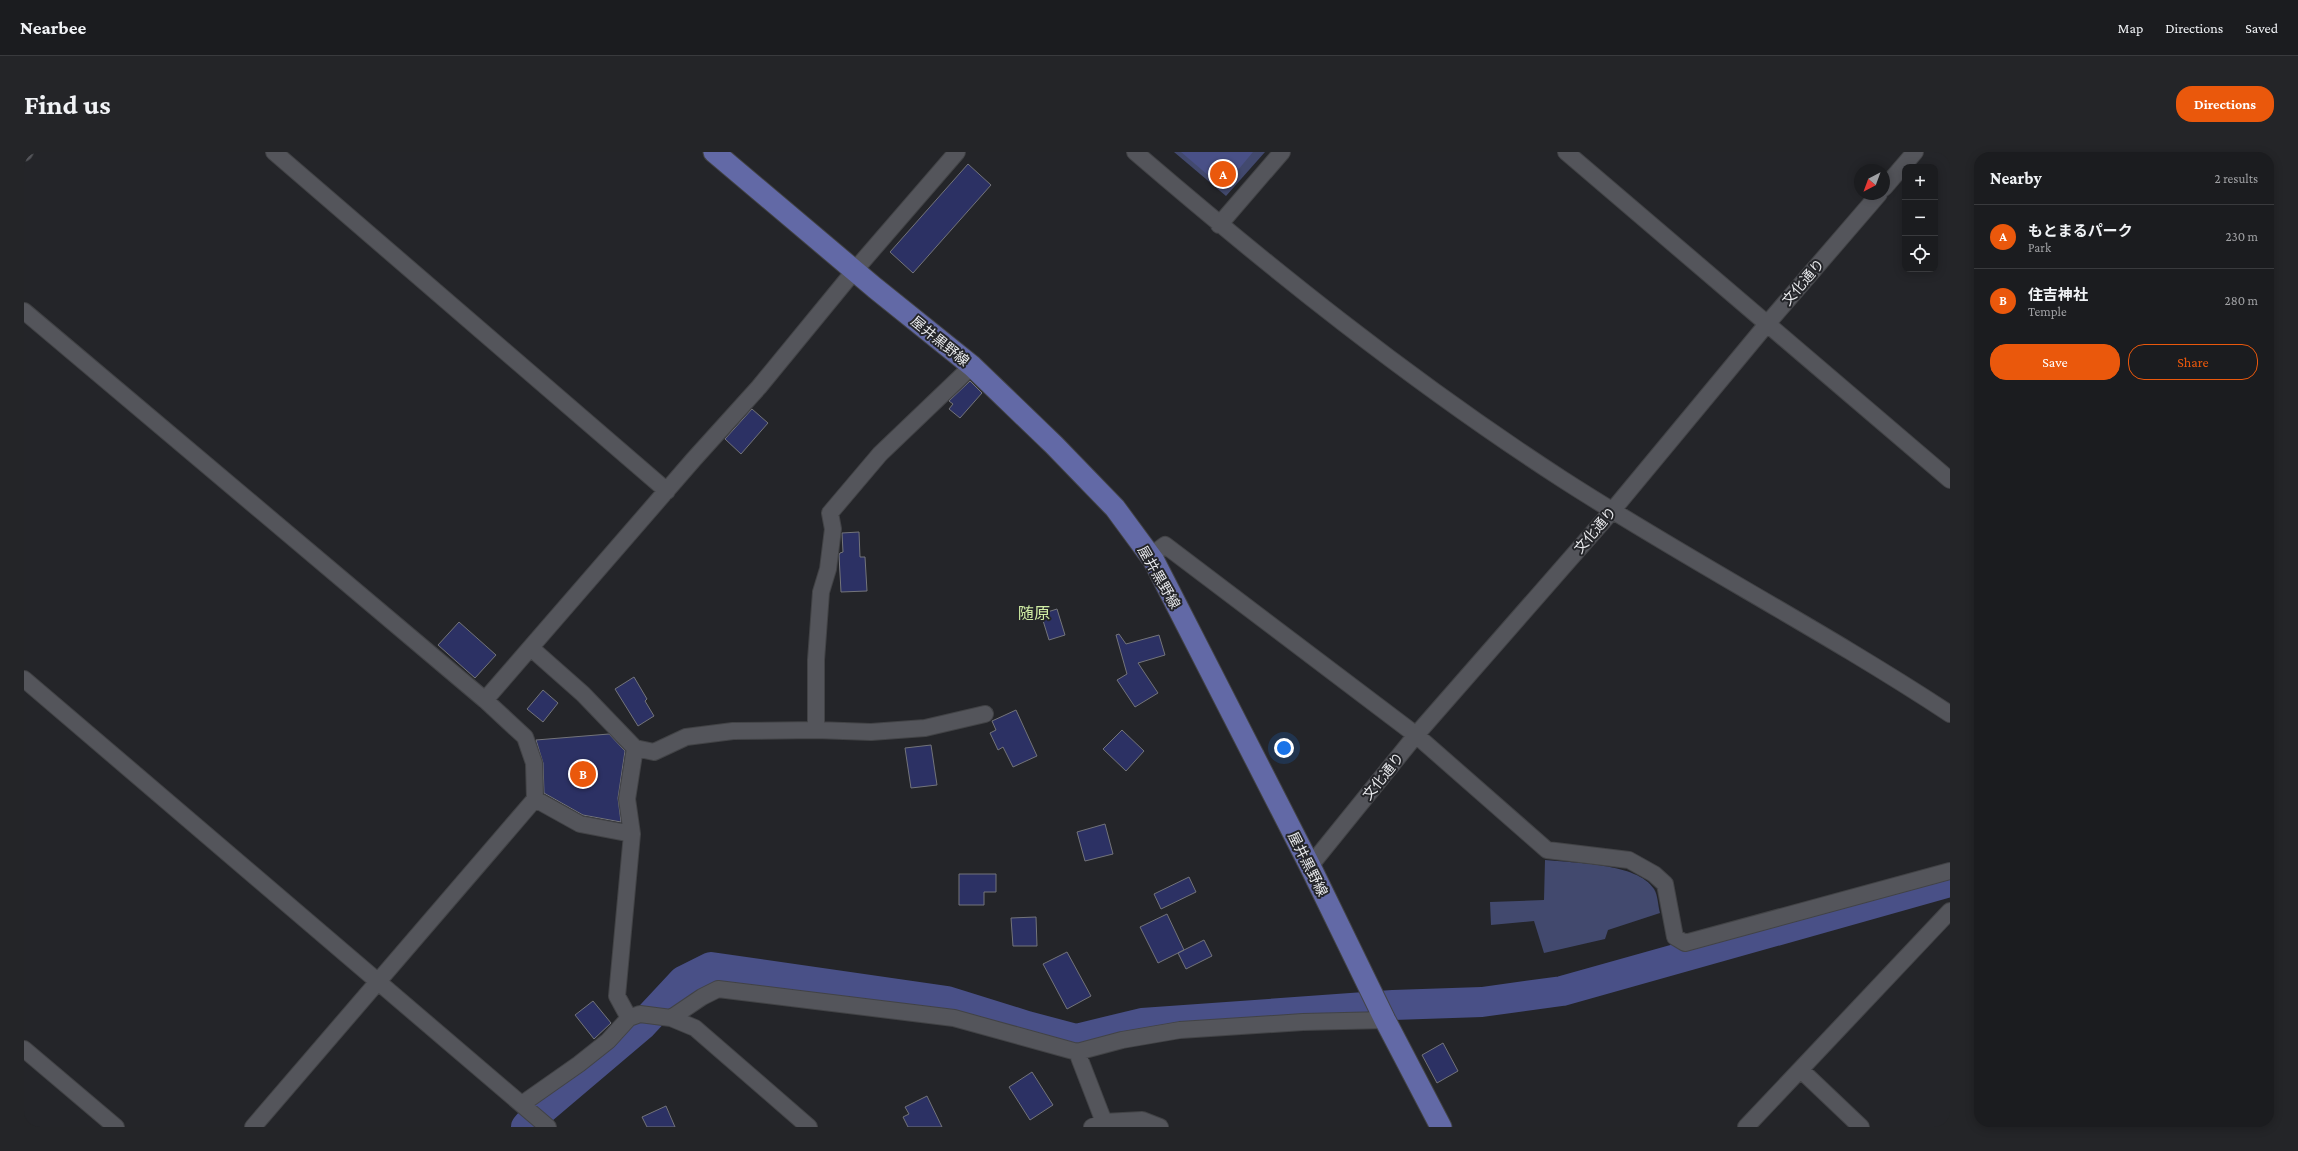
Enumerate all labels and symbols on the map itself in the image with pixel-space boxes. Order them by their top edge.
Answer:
pin: A [1210,159,1236,189]
north arrow [1854,164,1890,200]
street label: 文化通り [1779,256,1827,308]
street label: 屋井黒野線 [908,313,972,369]
street label: 文化通り [1571,504,1619,556]
street label: 屋井黒野線 [1135,543,1183,611]
district label: 随原 [1018,605,1050,622]
your location [1274,738,1294,758]
street label: 文化通り [1359,749,1407,803]
pin: B [570,759,596,789]
street label: 屋井黒野線 [1285,829,1331,899]

